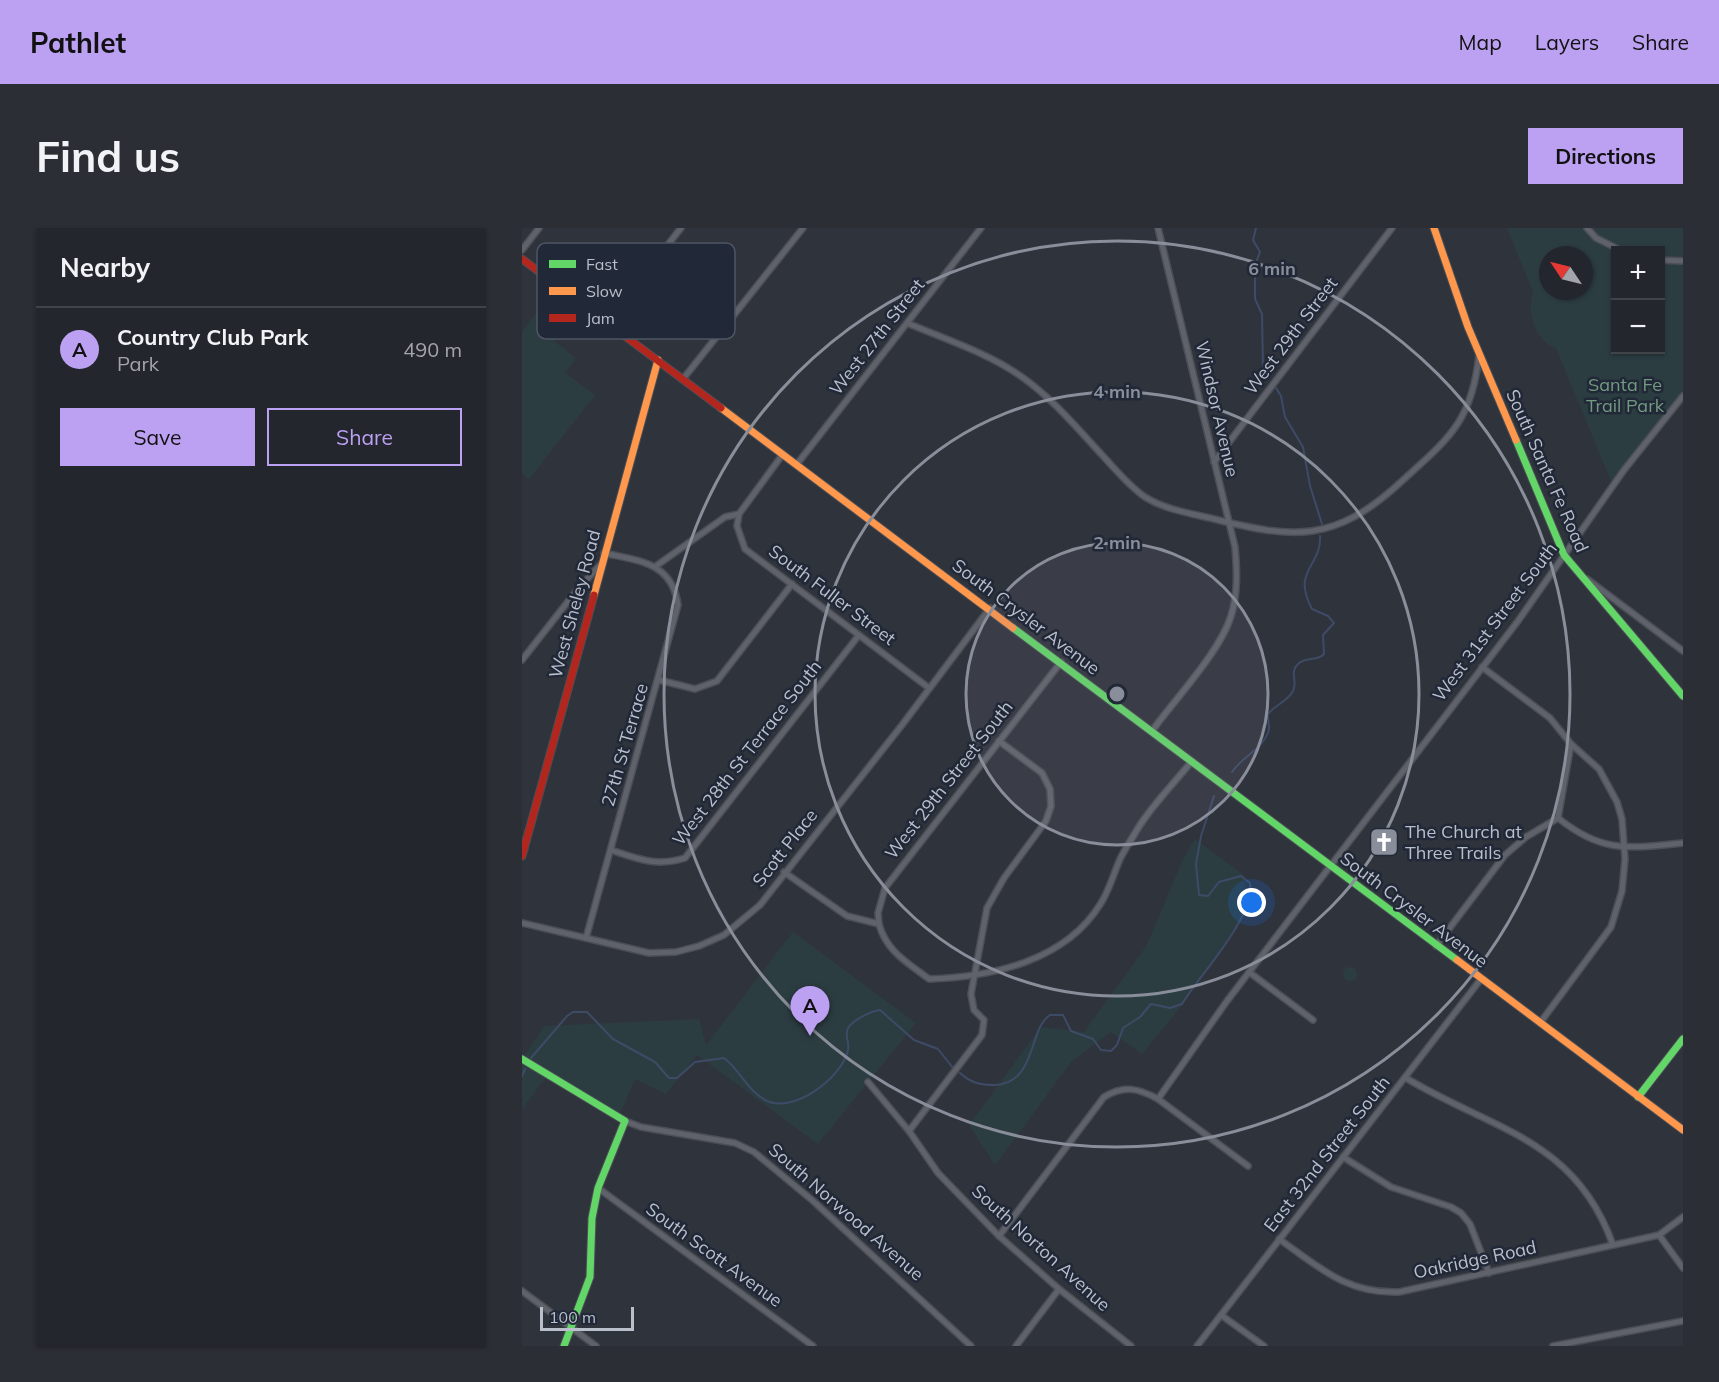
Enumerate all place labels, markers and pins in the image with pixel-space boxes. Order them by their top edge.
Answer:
centre of rings [1107,684,1127,704]
place label: The Church at Three Trails [1405,820,1522,864]
church icon: The Church at Three Trails [1368,826,1400,858]
pin: A [790,986,830,1036]

